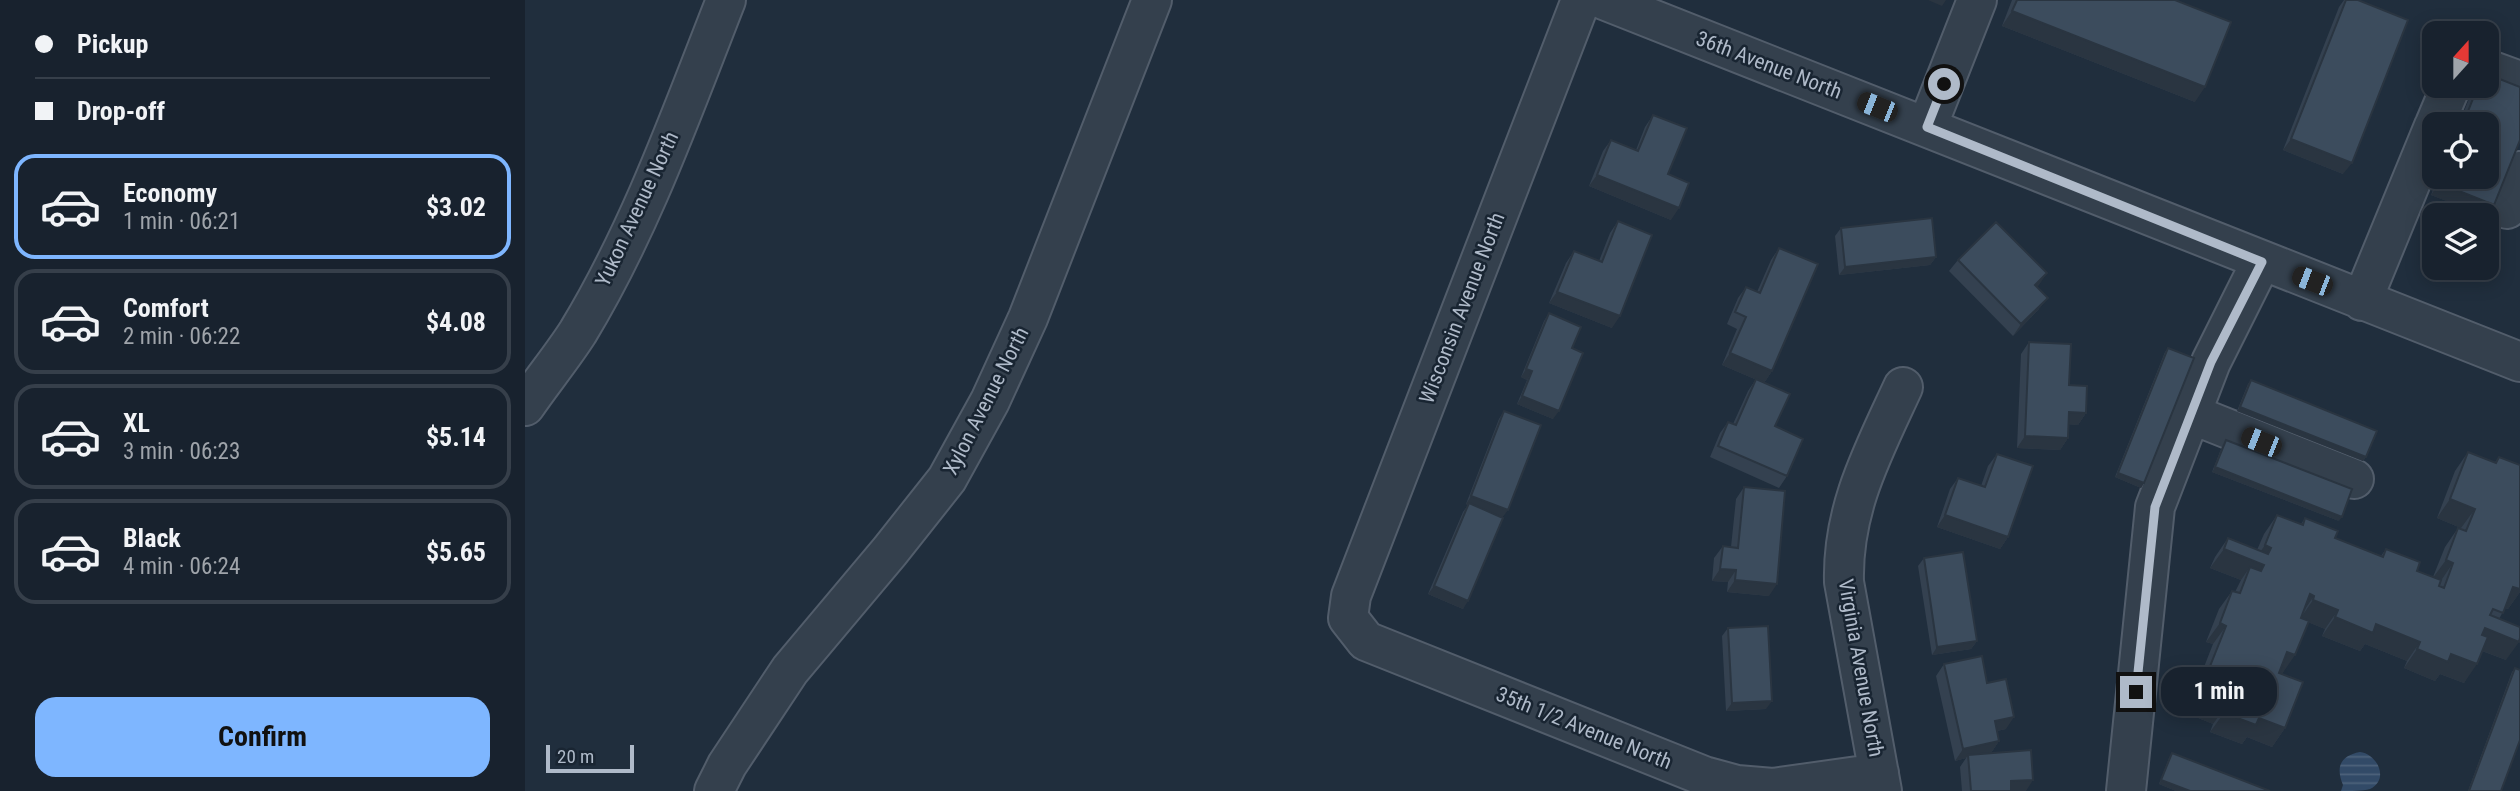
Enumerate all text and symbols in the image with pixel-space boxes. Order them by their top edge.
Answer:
north arrow [2422,21,2499,98]
map controls [2422,21,2499,280]
street label: 36th Avenue North [1693,26,1845,104]
text: Pickup [77,29,148,59]
route start [1928,68,1960,100]
car [1854,89,1901,125]
text: Drop-off [77,96,165,126]
button: locate [2422,112,2499,189]
street label: Yukon Avenue North [591,128,683,290]
icon: car [39,175,102,238]
text: Economy [123,178,217,208]
text: $3.02 [426,192,486,222]
button: layers [2422,203,2499,280]
text: 1 min · 06:21 [123,208,240,235]
street label: Wisconsin Avenue North [1415,209,1509,407]
car [2289,264,2336,298]
icon: car [39,290,102,353]
text: Comfort [123,293,209,323]
text: $4.08 [426,307,486,337]
text: 2 min · 06:22 [123,323,240,350]
street label: Xylon Avenue North [938,323,1034,479]
icon: car [39,405,102,468]
text: XL [123,408,150,438]
text: $5.14 [426,422,486,452]
car [2238,424,2285,460]
text: 3 min · 06:23 [123,438,240,465]
icon: car [39,520,102,583]
text: Black [123,523,181,553]
text: $5.65 [426,537,486,567]
text: 4 min · 06:24 [123,553,240,580]
street label: Virginia Avenue North [1834,577,1888,759]
callout: 1 min [2161,668,2276,716]
route end [2120,676,2152,708]
text: 1 min [2193,678,2245,705]
street label: 35th 1/2 Avenue North [1493,682,1675,774]
button: Confirm [35,697,490,777]
scale bar [546,742,633,774]
text: 20 m [557,745,594,768]

